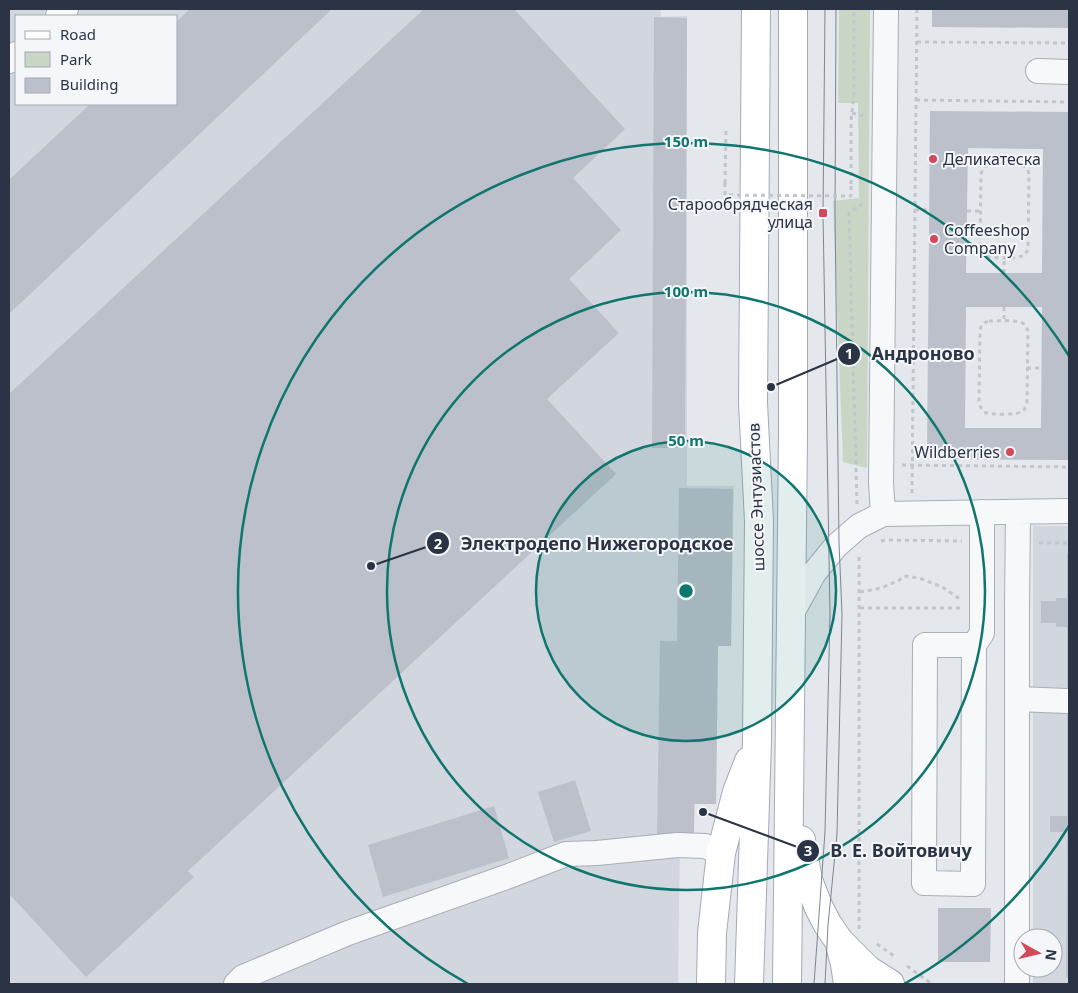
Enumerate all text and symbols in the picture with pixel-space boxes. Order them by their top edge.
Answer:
legend [15,15,178,105]
text: Road [60,24,96,44]
text: Park [60,49,92,69]
text: Building [60,74,118,94]
text: 150 m [664,131,708,151]
place label: Деликатеска [943,148,1041,170]
marker: Деликатеска [927,153,939,165]
place label: Старообрядческая улица [668,193,813,233]
marker: Старообрядческая улица [817,207,829,219]
place label: Coffeeshop Company [944,219,1030,259]
marker: Coffeeshop Company [928,233,940,245]
text: 100 m [664,281,708,301]
callout: Андроново [837,337,985,370]
text: Андроново [871,341,975,365]
text: 1 [845,343,853,363]
street label: шоссе Энтузиастов [742,422,770,572]
text: 50 m [668,430,704,450]
place label: Wildberries [914,441,1000,463]
marker: Wildberries [1004,446,1016,458]
callout: Электродепо Нижегородское [426,527,743,560]
text: Электродепо Нижегородское [461,531,733,555]
text: 2 [434,533,443,553]
centre of rings [677,582,695,600]
callout: В. Е. Войтовичу [795,834,981,867]
text: В. Е. Войтовичу [830,838,972,862]
text: 3 [804,840,812,860]
north arrow [1013,928,1063,978]
text: N [1041,948,1062,962]

